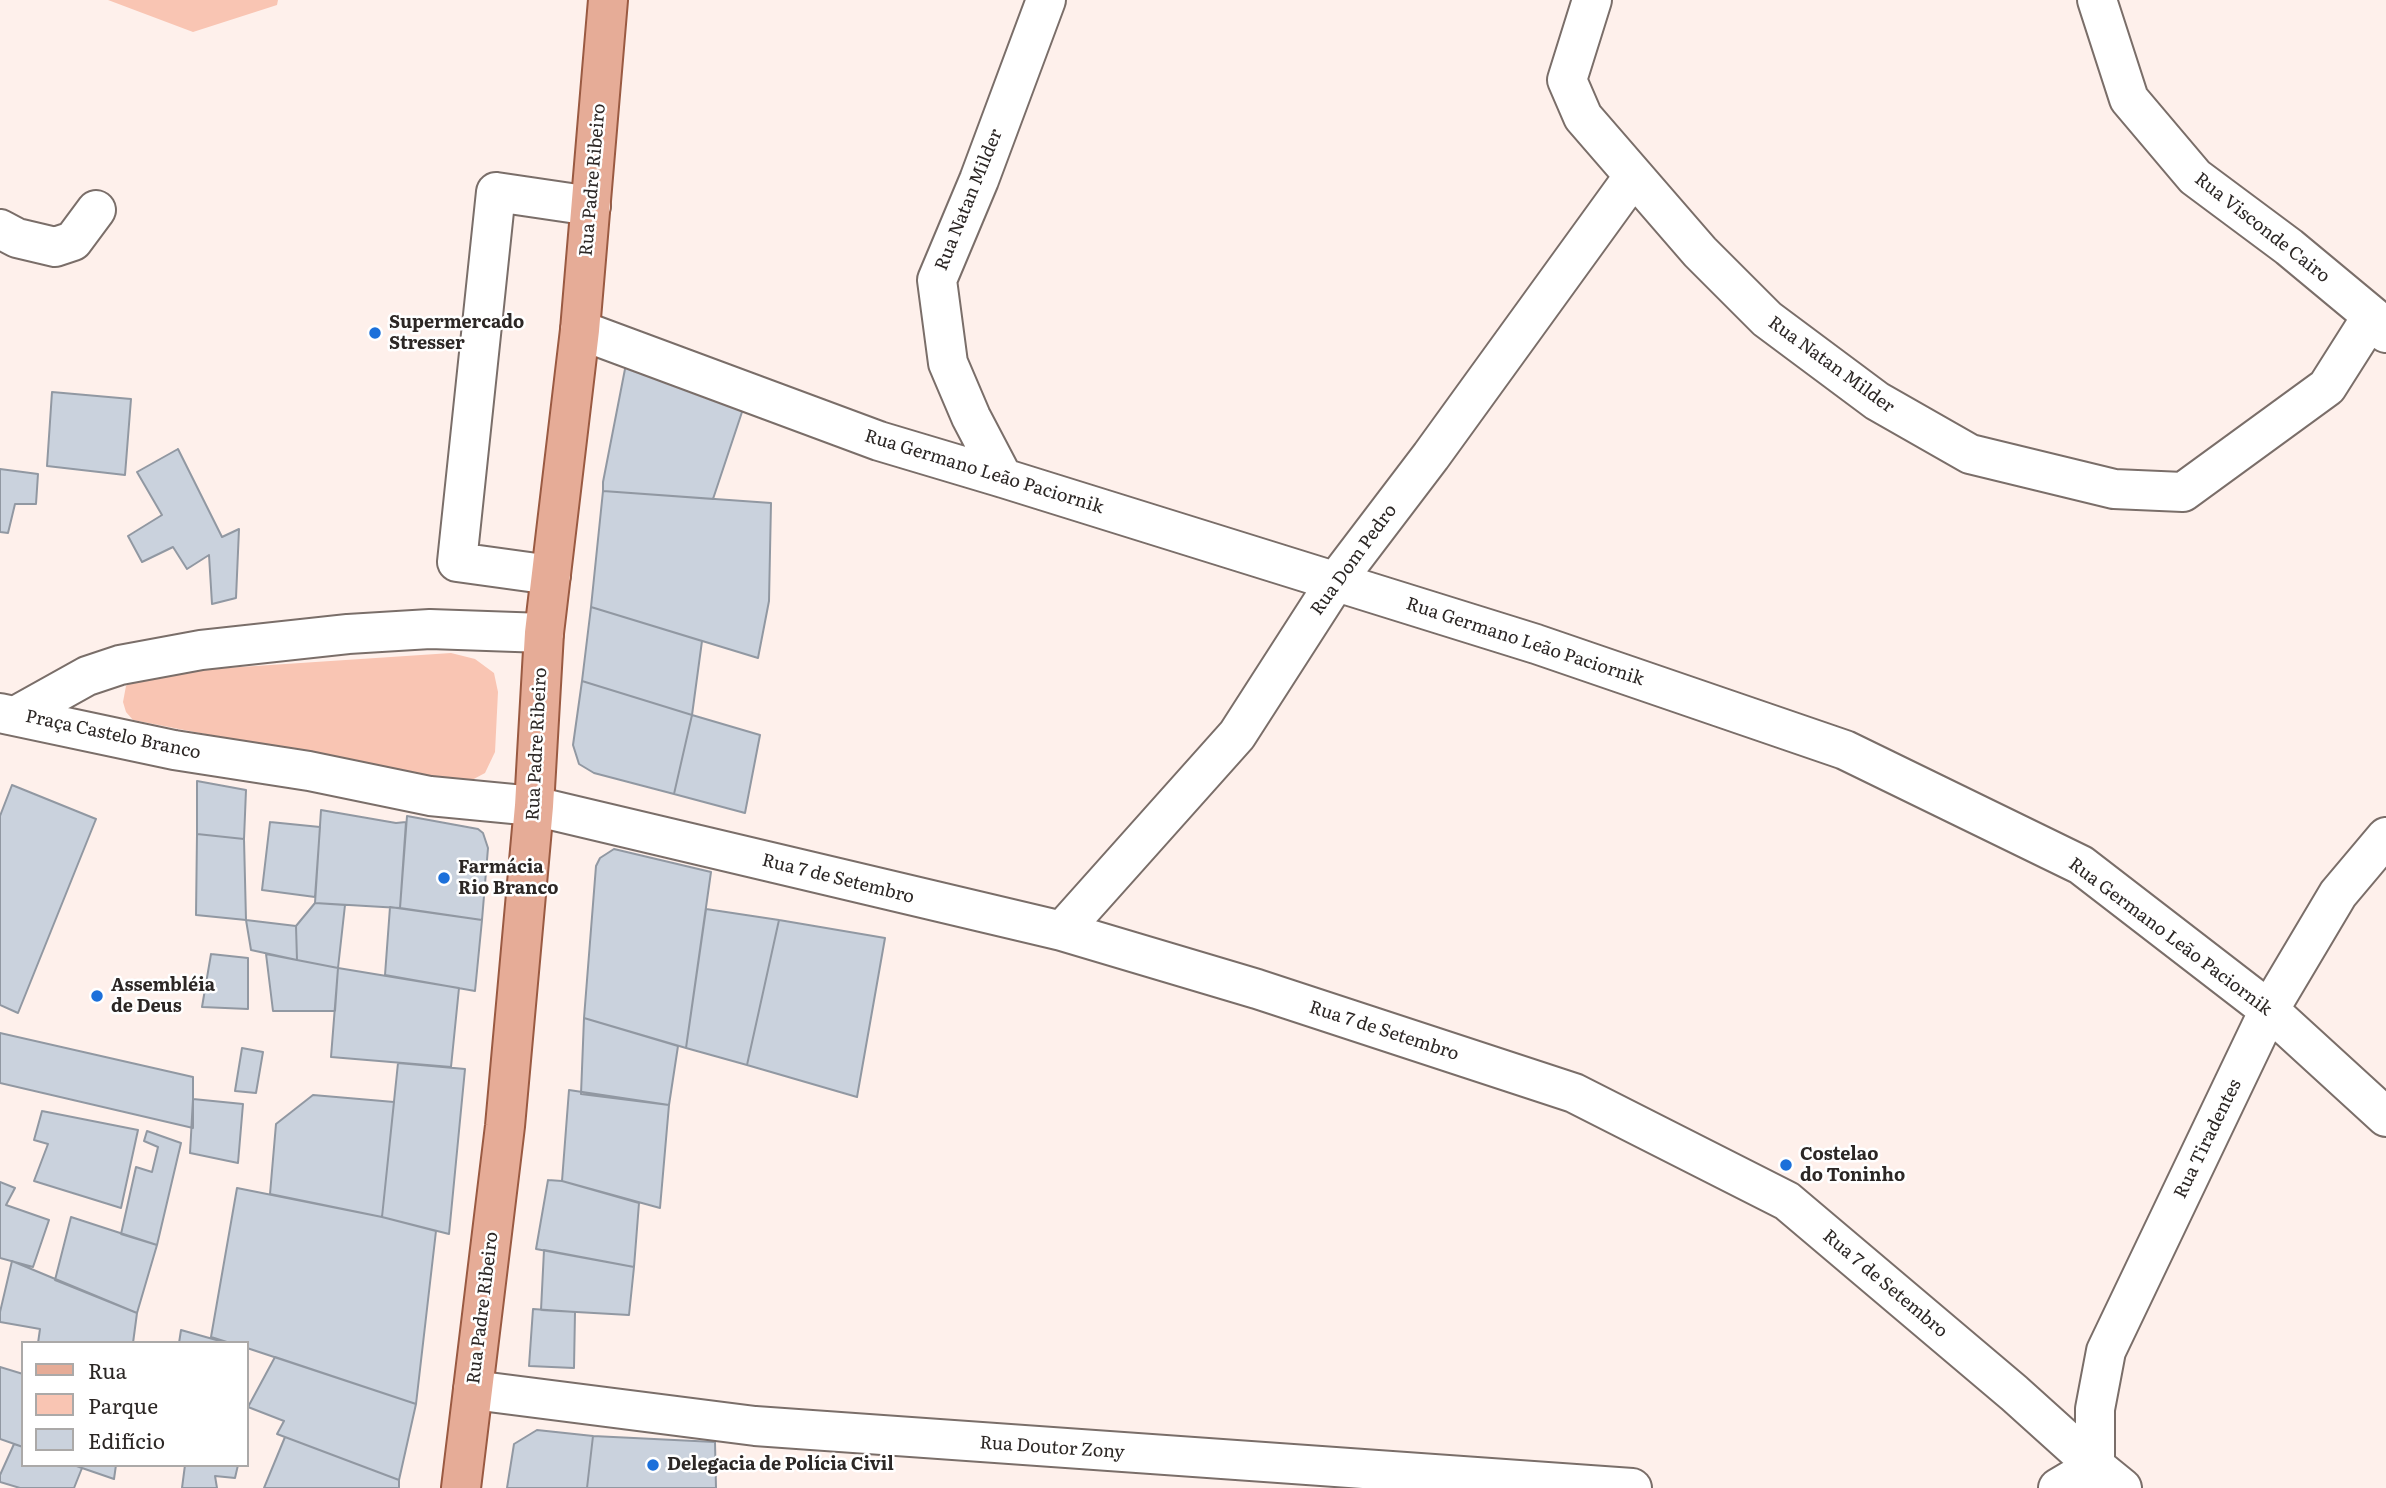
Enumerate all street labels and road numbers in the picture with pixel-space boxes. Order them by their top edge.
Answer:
street label: Rua Padre Ribeiro [576,103,610,257]
street label: Rua Natan Milder [931,126,1007,274]
street label: Rua Visconde Cairo [2190,168,2334,288]
street label: Rua Natan Milder [1764,312,1898,418]
street label: Rua Germano Leão Paciornik [862,425,1106,519]
street label: Rua Dom Pedro [1306,500,1402,620]
street label: Rua Germano Leão Paciornik [1403,593,1647,691]
street label: Rua Padre Ribeiro [522,667,552,821]
street label: Praça Castelo Branco [23,706,203,764]
street label: Rua 7 de Setembro [760,850,916,908]
street label: Rua Germano Leão Paciornik [2064,854,2276,1020]
street label: Rua 7 de Setembro [1306,997,1462,1065]
street label: Rua Tiradentes [2170,1076,2246,1202]
street label: Rua 7 de Setembro [1818,1226,1952,1342]
street label: Rua Padre Ribeiro [463,1231,503,1385]
street label: Rua Doutor Zony [979,1432,1125,1464]

